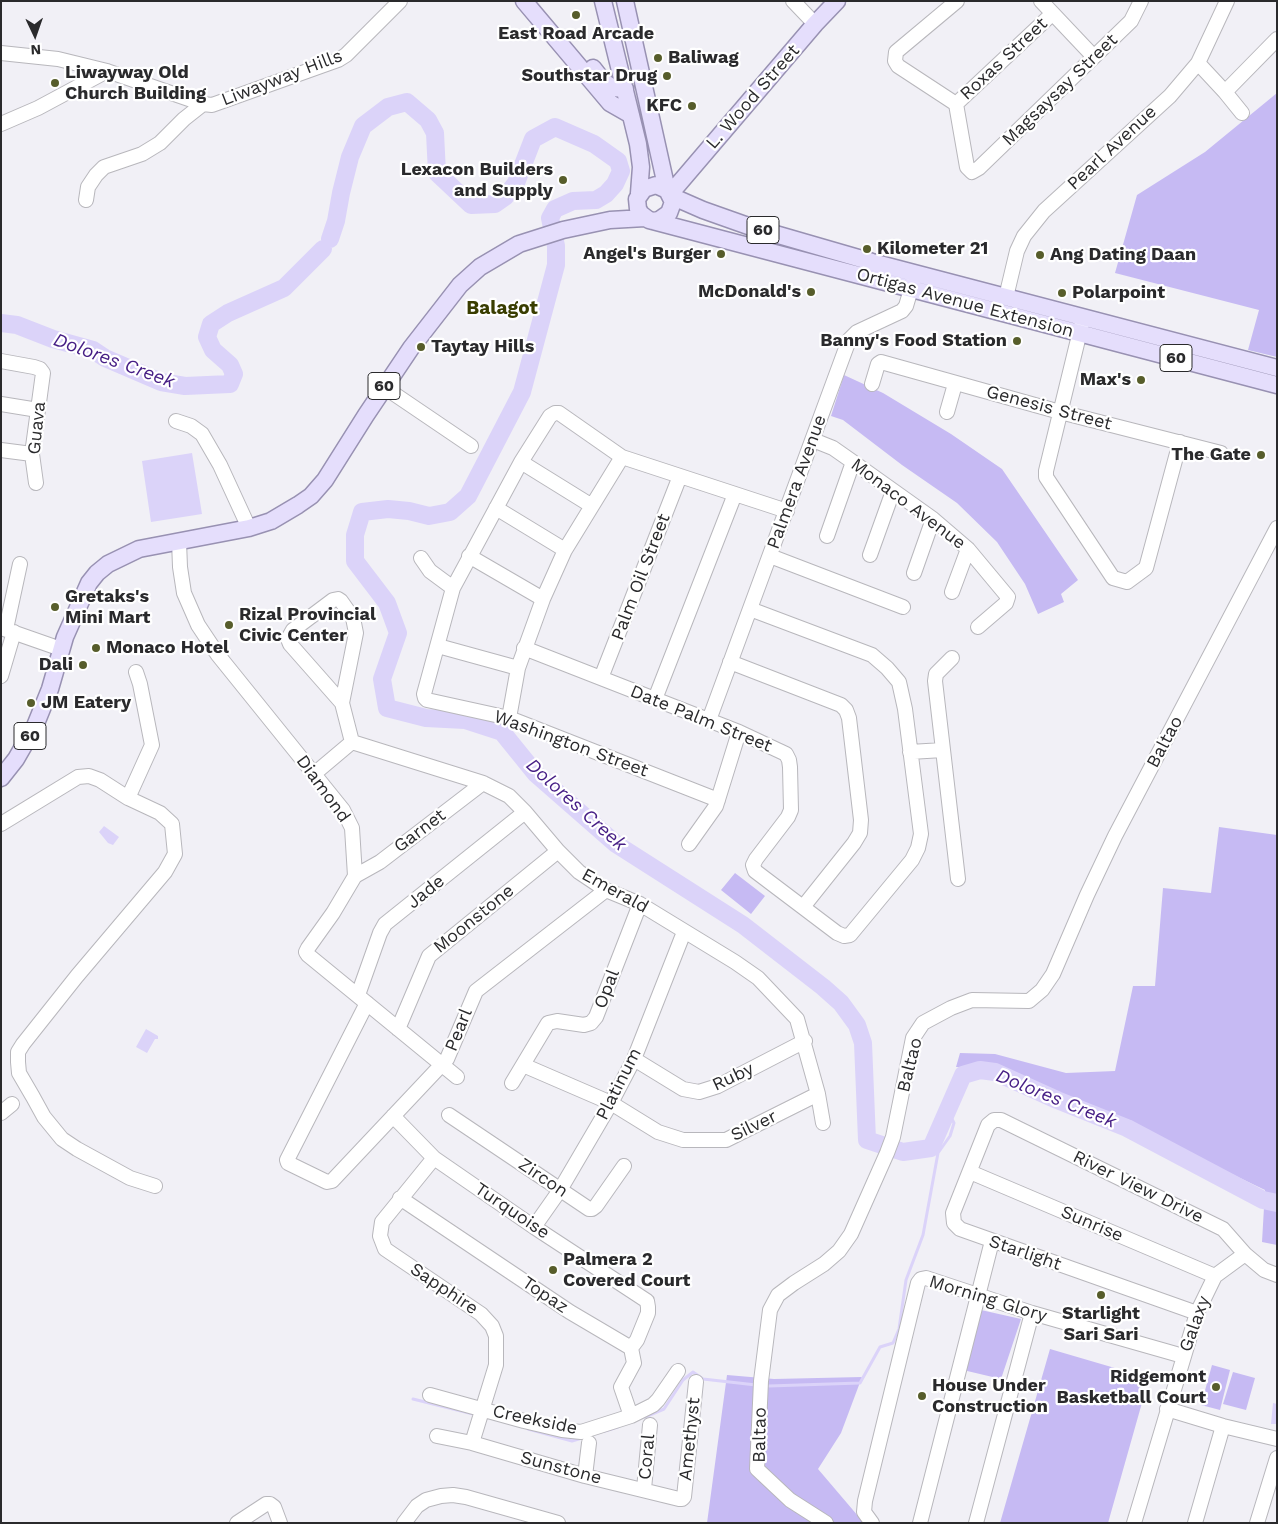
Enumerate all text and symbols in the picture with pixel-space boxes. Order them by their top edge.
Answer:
marker: East Road Arcade [570,9,582,21]
north arrow [10,10,60,60]
street label: Roxas Street [956,13,1052,105]
place label: East Road Arcade [498,23,654,45]
street label: Magsaysay Street [998,29,1122,151]
street label: L. Wood Street [702,40,804,154]
text: N [30,42,41,58]
street label: Liwayway Hills [218,45,346,111]
place label: Baliwag [668,47,739,69]
marker: Baliwag [652,52,664,64]
place label: Liwayway Old Church Building [65,62,206,104]
place label: Southstar Drug [521,65,657,87]
marker: Southstar Drug [661,70,673,82]
marker: Liwayway Old Church Building [49,77,61,89]
place label: KFC [646,95,682,117]
marker: KFC [686,100,698,112]
street label: Pearl Avenue [1063,101,1161,195]
place label: Lexacon Builders and Supply [401,159,553,202]
marker: Lexacon Builders and Supply [557,174,569,186]
road number: 60 [747,216,779,244]
place label: Kilometer 21 [877,238,988,260]
place label: Angel's Burger [583,243,711,265]
marker: Kilometer 21 [861,243,873,255]
place label: Ang Dating Daan [1050,244,1196,266]
marker: Angel's Burger [715,248,727,260]
marker: Ang Dating Daan [1034,249,1046,261]
street label: Ortigas Avenue Extension [854,264,1076,342]
place label: McDonald's [698,281,801,303]
place label: Polarpoint [1072,282,1165,304]
marker: McDonald's [805,286,817,298]
marker: Polarpoint [1056,287,1068,299]
district label: Balagot [466,297,538,319]
water label: Dolores Creek [50,328,178,394]
place label: Banny's Food Station [820,330,1007,352]
marker: Banny's Food Station [1011,335,1023,347]
place label: Taytay Hills [431,336,534,358]
marker: Taytay Hills [415,341,427,353]
road number: 60 [1160,344,1192,372]
place label: Max's [1080,369,1131,391]
road number: 60 [368,372,400,400]
marker: Max's [1135,374,1147,386]
street label: Genesis Street [984,381,1114,435]
street label: Guava [23,400,51,456]
street label: Palmera Avenue [763,412,831,552]
place label: The Gate [1171,444,1251,466]
marker: The Gate [1255,449,1267,461]
street label: Monaco Avenue [846,454,970,554]
street label: Palm Oil Street [607,511,675,643]
place label: Gretaks's Mini Mart [65,586,150,628]
marker: Gretaks's Mini Mart [49,601,61,613]
place label: Rizal Provincial Civic Center [239,604,376,646]
marker: Rizal Provincial Civic Center [223,619,235,631]
place label: Monaco Hotel [106,637,229,659]
marker: Monaco Hotel [90,642,102,654]
place label: Dali [39,654,73,676]
marker: Dali [77,659,89,671]
street label: Date Palm Street [627,681,775,757]
place label: JM Eatery [41,692,131,714]
marker: JM Eatery [25,697,37,709]
street label: Washington Street [491,706,651,782]
street label: Baltao [1142,712,1188,772]
road number: 60 [14,722,46,749]
street label: Diamond [291,751,355,827]
water label: Dolores Creek [521,754,631,856]
street label: Garnet [390,805,450,857]
street label: Emerald [578,864,652,918]
street label: Jade [403,870,449,914]
street label: Moonstone [429,880,519,958]
street label: Opal [590,966,624,1012]
street label: Pearl [441,1005,477,1055]
street label: Baltao [893,1035,927,1095]
street label: Platinum [592,1044,646,1124]
street label: Ruby [709,1058,757,1096]
water label: Dolores Creek [993,1065,1119,1133]
street label: Silver [727,1106,781,1146]
street label: River View Drive [1069,1146,1207,1228]
street label: Zircon [514,1154,572,1202]
street label: Turquoise [470,1178,554,1244]
street label: Sunrise [1058,1201,1126,1247]
street label: Starlight [986,1231,1064,1275]
place label: Palmera 2 Covered Court [563,1249,690,1292]
street label: Sapphire [406,1258,482,1320]
marker: Palmera 2 Covered Court [547,1264,559,1276]
street label: Morning Glory [926,1271,1050,1327]
street label: Topaz [518,1272,572,1318]
marker: Starlight Sari Sari [1095,1289,1107,1301]
street label: Galaxy [1175,1293,1215,1355]
place label: Starlight Sari Sari [1062,1303,1140,1346]
place label: Ridgemont Basketball Court [1056,1366,1206,1408]
place label: House Under Construction [932,1375,1048,1418]
marker: Ridgemont Basketball Court [1210,1381,1222,1393]
marker: House Under Construction [916,1390,928,1402]
street label: Amethyst [675,1396,705,1482]
street label: Creekside [491,1400,579,1440]
street label: Baltao [749,1407,771,1463]
street label: Coral [634,1433,660,1481]
street label: Sunstone [518,1447,604,1489]

